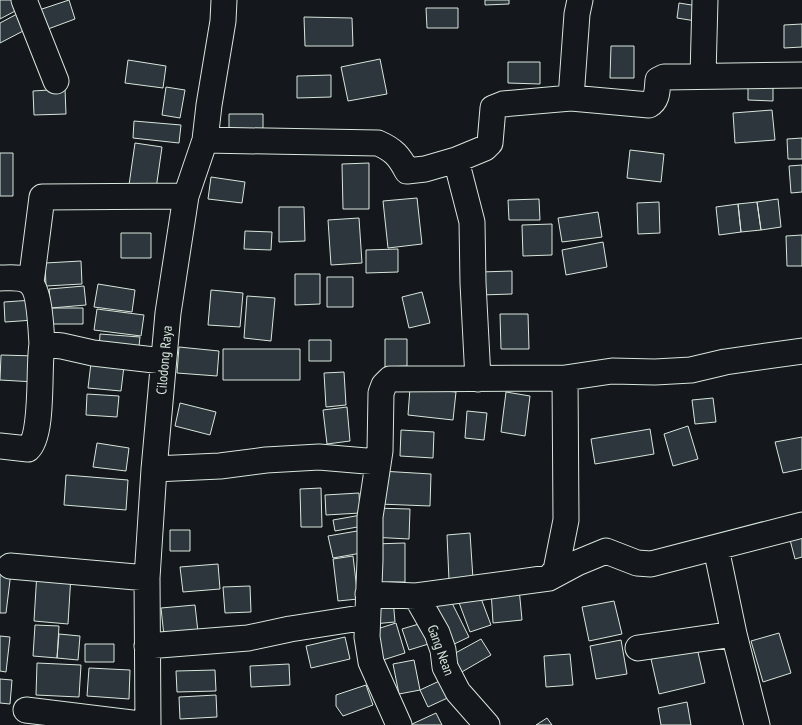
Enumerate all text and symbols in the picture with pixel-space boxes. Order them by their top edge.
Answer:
street label: Cilodong Raya [152,325,176,395]
street label: Gang Nean [424,622,458,678]

